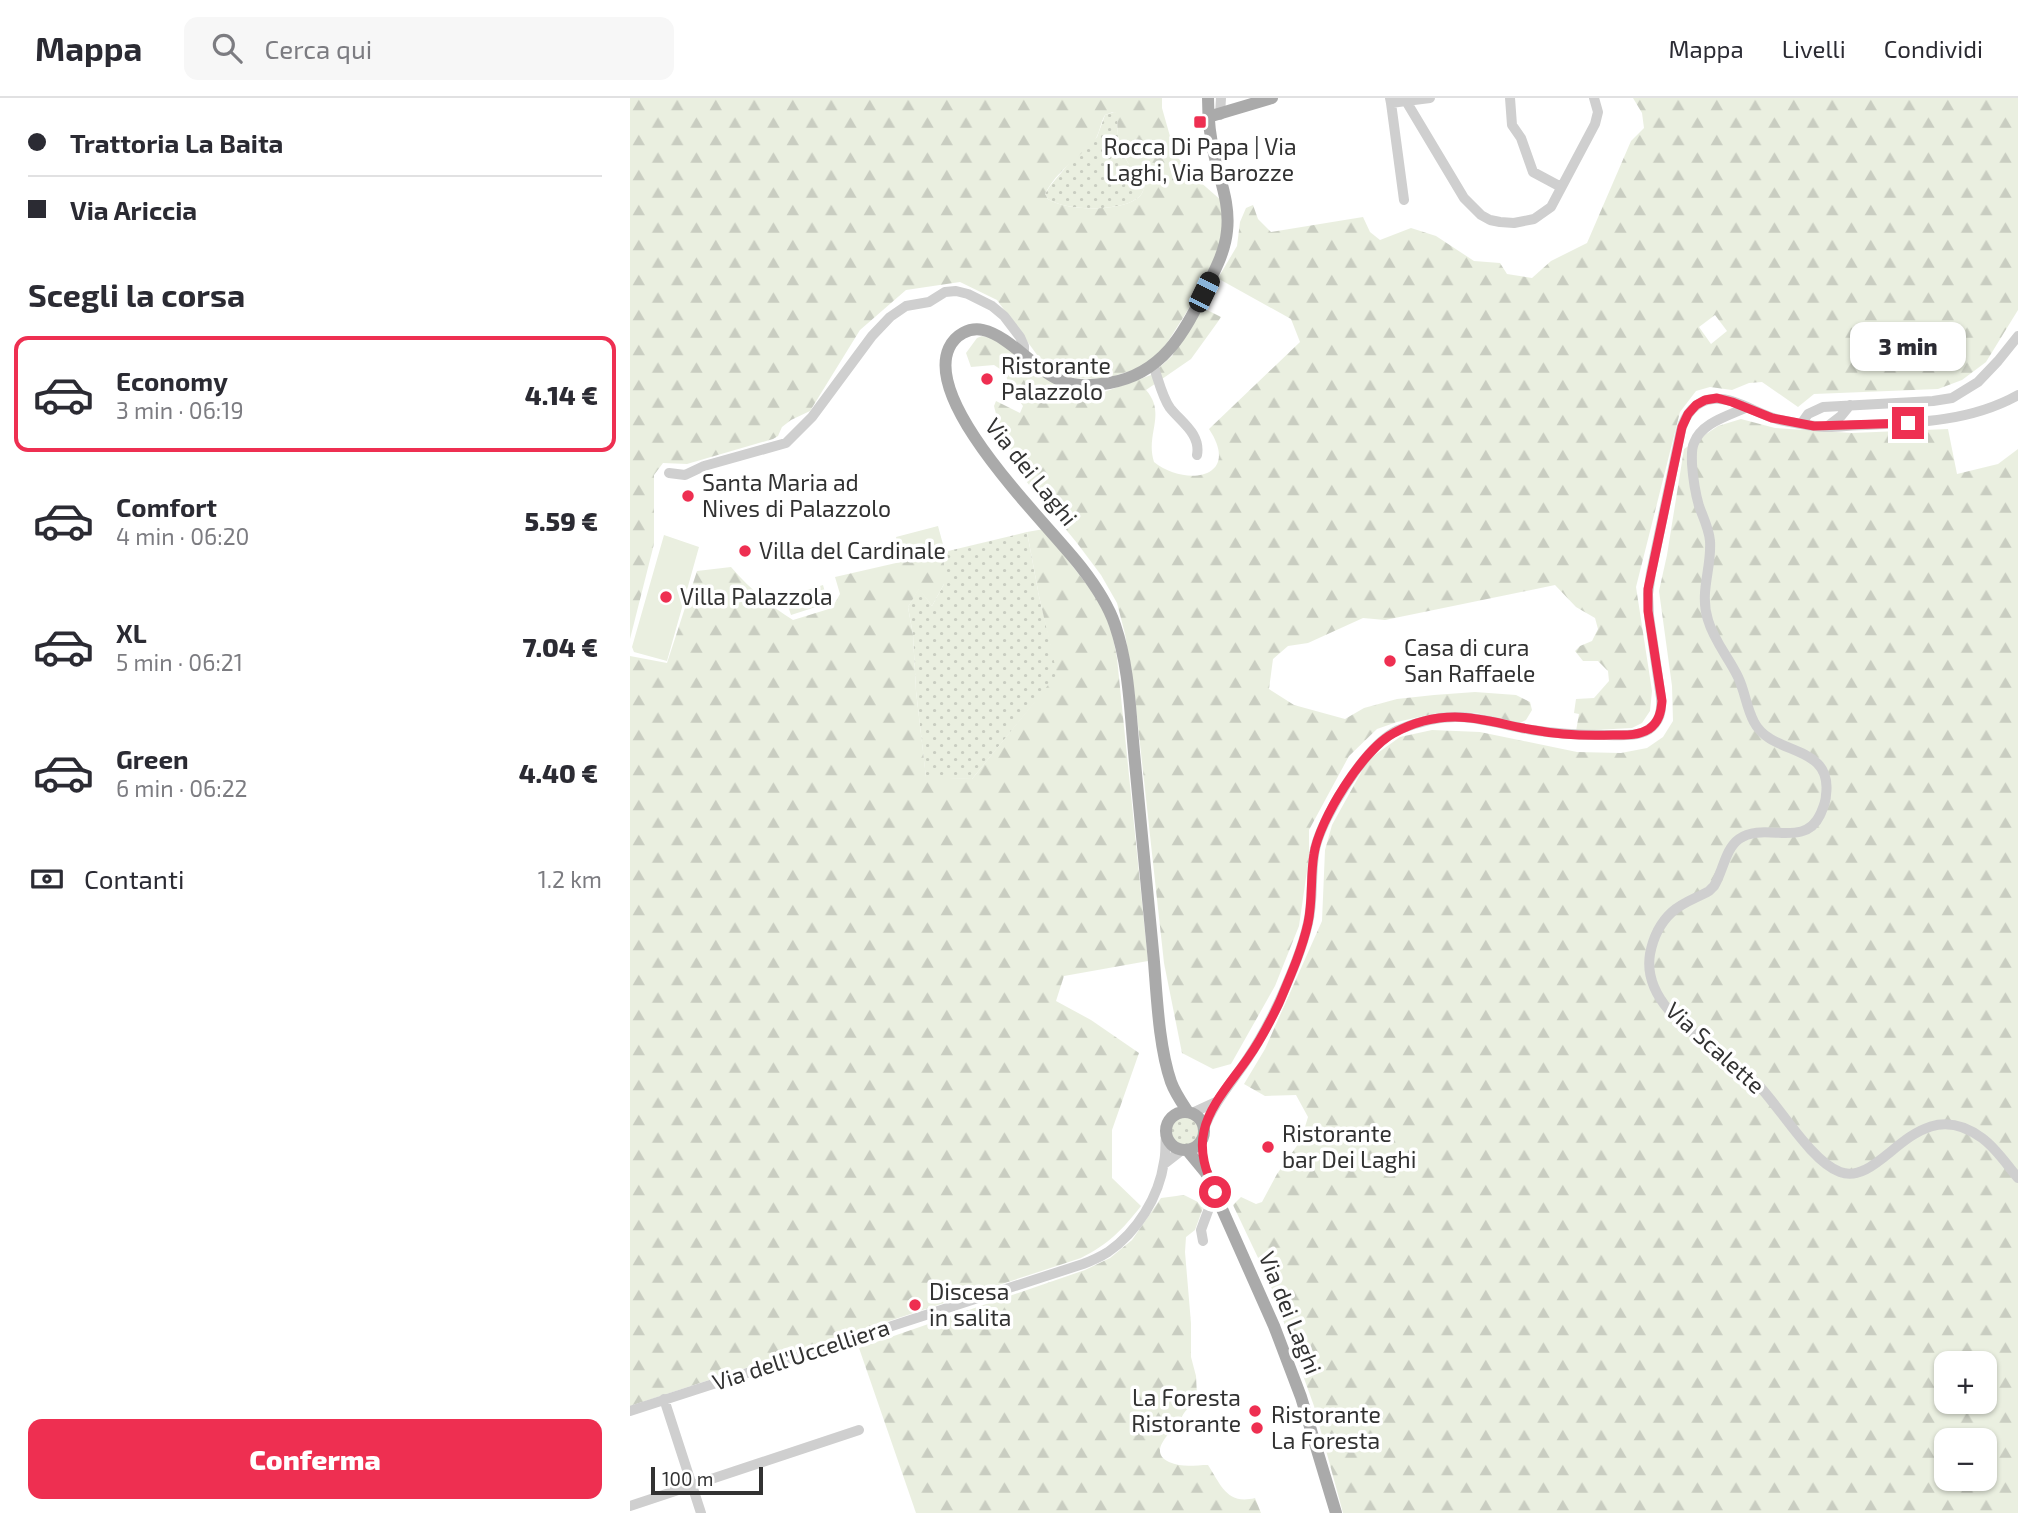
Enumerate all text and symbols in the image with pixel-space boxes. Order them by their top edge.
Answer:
search box [184,17,674,80]
text: Mappa [35,28,142,68]
icon: search [208,29,246,67]
text: Cerca qui [264,33,372,64]
text: Mappa [1668,34,1744,63]
text: Livelli [1782,34,1846,63]
text: Condividi [1884,34,1983,63]
marker: Rocca Di Papa | Via Laghi, Via Barozze [1192,114,1208,130]
text: Trattoria La Baita [70,127,283,158]
place label: Rocca Di Papa | Via Laghi, Via Barozze [1103,132,1297,186]
text: Via Ariccia [70,194,197,225]
car [1186,269,1223,315]
text: Scegli la corsa [28,275,245,313]
callout: 3 min [1850,322,1966,370]
text: 3 min [1878,332,1938,360]
place label: Ristorante Palazzolo [1001,351,1111,405]
icon: car [32,363,95,426]
text: Economy [116,365,228,396]
marker: Ristorante Palazzolo [979,371,995,387]
text: 4.14 € [525,379,598,410]
text: 3 min · 06:19 [116,396,244,424]
route end [1892,407,1924,439]
street label: Via dei Laghi [980,412,1084,531]
place label: Santa Maria ad Nives di Palazzolo [702,468,891,522]
marker: Santa Maria ad Nives di Palazzolo [680,488,696,504]
icon: car [32,489,95,552]
text: Comfort [116,491,217,522]
text: 5.59 € [524,505,598,536]
text: 4 min · 06:20 [116,522,249,550]
place label: Villa del Cardinale [759,536,946,564]
marker: Villa del Cardinale [737,543,753,559]
place label: Villa Palazzola [680,582,833,610]
marker: Villa Palazzola [658,589,674,605]
icon: car [32,615,95,678]
text: XL [116,617,147,648]
text: 7.04 € [523,631,598,662]
place label: Casa di cura San Raffaele [1404,633,1535,687]
text: 5 min · 06:21 [116,648,243,676]
marker: Casa di cura San Raffaele [1382,653,1398,669]
icon: car [32,741,95,804]
text: Green [116,743,189,774]
text: 4.40 € [519,757,598,788]
text: 6 min · 06:22 [116,774,248,802]
icon: cash [28,860,66,898]
text: Contanti [84,863,184,894]
text: 1.2 km [538,865,602,893]
street label: Via Scalette [1660,996,1771,1099]
place label: Ristorante bar Dei Laghi [1282,1119,1416,1173]
marker: Ristorante bar Dei Laghi [1260,1139,1276,1155]
route start [1199,1176,1231,1208]
street label: Via dei Laghi [1254,1247,1328,1378]
place label: Discesa in salita [929,1277,1011,1331]
marker: Discesa in salita [907,1297,923,1313]
street label: Via dell'Uccelliera [709,1312,893,1396]
map controls [1934,1351,1997,1491]
button: + [1934,1351,1997,1414]
place label: La Foresta Ristorante [1131,1383,1241,1437]
place label: Ristorante La Foresta [1271,1400,1381,1454]
marker: La Foresta Ristorante [1247,1403,1263,1419]
button: Conferma [28,1419,602,1499]
marker: Ristorante La Foresta [1249,1420,1265,1436]
button: − [1934,1428,1997,1491]
scale bar [651,1464,763,1496]
text: 100 m [662,1467,713,1490]

